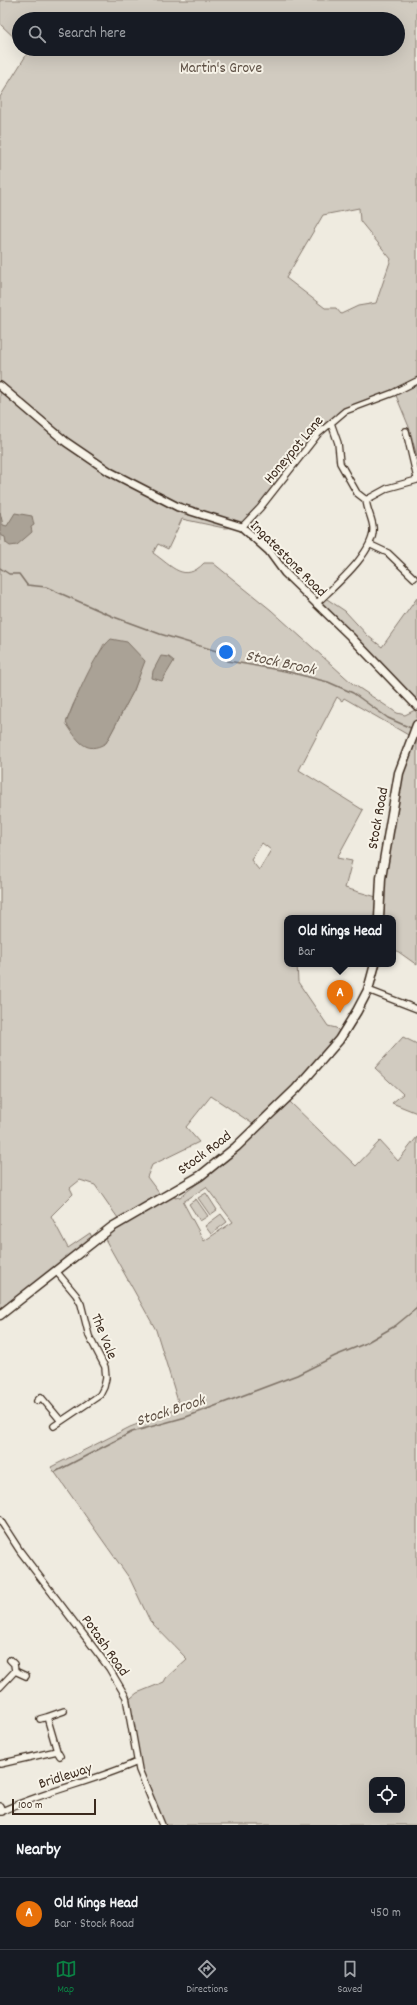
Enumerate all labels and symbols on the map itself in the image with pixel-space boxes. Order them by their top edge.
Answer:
park label: Martin's Grove [180,58,262,80]
street label: Honeypot Lane [259,411,330,489]
street label: Ingatestone Road [244,516,331,603]
your location [216,642,236,662]
water label: Stock Brook [243,645,319,682]
street label: Stock Road [363,786,395,851]
pin: A [327,980,353,1013]
street label: Stock Road [174,1126,237,1181]
street label: The Vale [84,1311,122,1363]
water label: Stock Brook [133,1389,209,1433]
street label: Potash Road [75,1611,134,1681]
street label: Bridleway [36,1758,96,1796]
scale bar [12,1797,96,1816]

